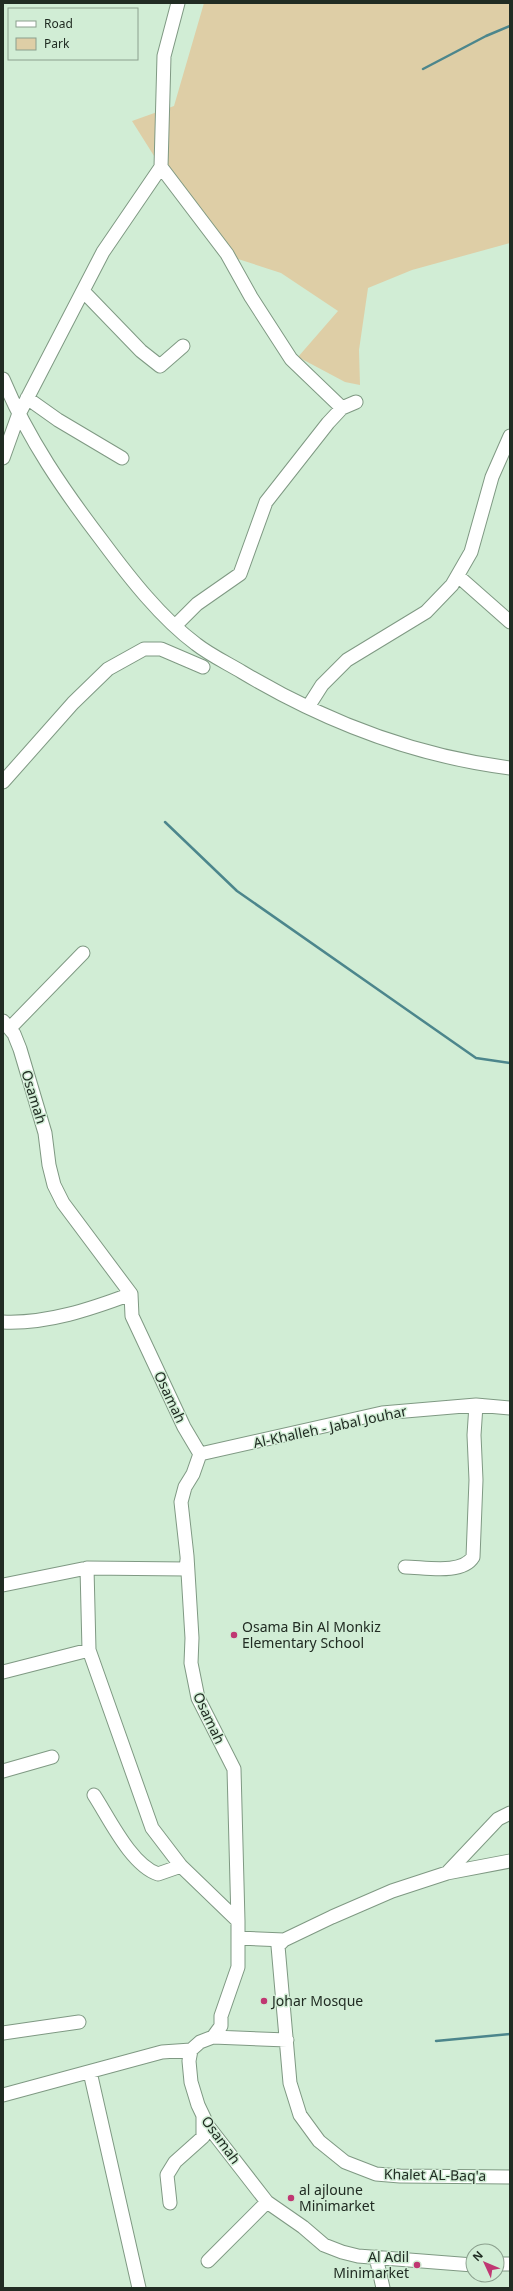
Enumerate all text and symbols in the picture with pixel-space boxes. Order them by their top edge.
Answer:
legend [8,8,138,60]
text: Road [44,15,73,32]
text: Park [44,35,70,52]
street label: Osamah [17,1068,52,1126]
street label: Osamah [150,1368,191,1426]
street label: Al-Khalleh - Jabal Jouhar [251,1401,409,1452]
place label: Osama Bin Al Monkiz Elementary School [242,1617,381,1652]
marker: Osama Bin Al Monkiz Elementary School [229,1630,239,1640]
street label: Osamah [189,1689,230,1747]
place label: Johar Mosque [270,1991,363,2010]
marker: Johar Mosque [259,1996,269,2006]
street label: Osamah [198,2112,245,2168]
street label: Khalet AL-Baq'a [384,2164,486,2185]
place label: al ajloune Minimarket [299,2180,375,2215]
marker: al ajloune Minimarket [286,2193,296,2203]
north arrow [465,2243,505,2283]
place label: Al Adil Minimarket [333,2247,409,2282]
text: N [469,2247,486,2264]
marker: Al Adil Minimarket [412,2260,422,2270]

